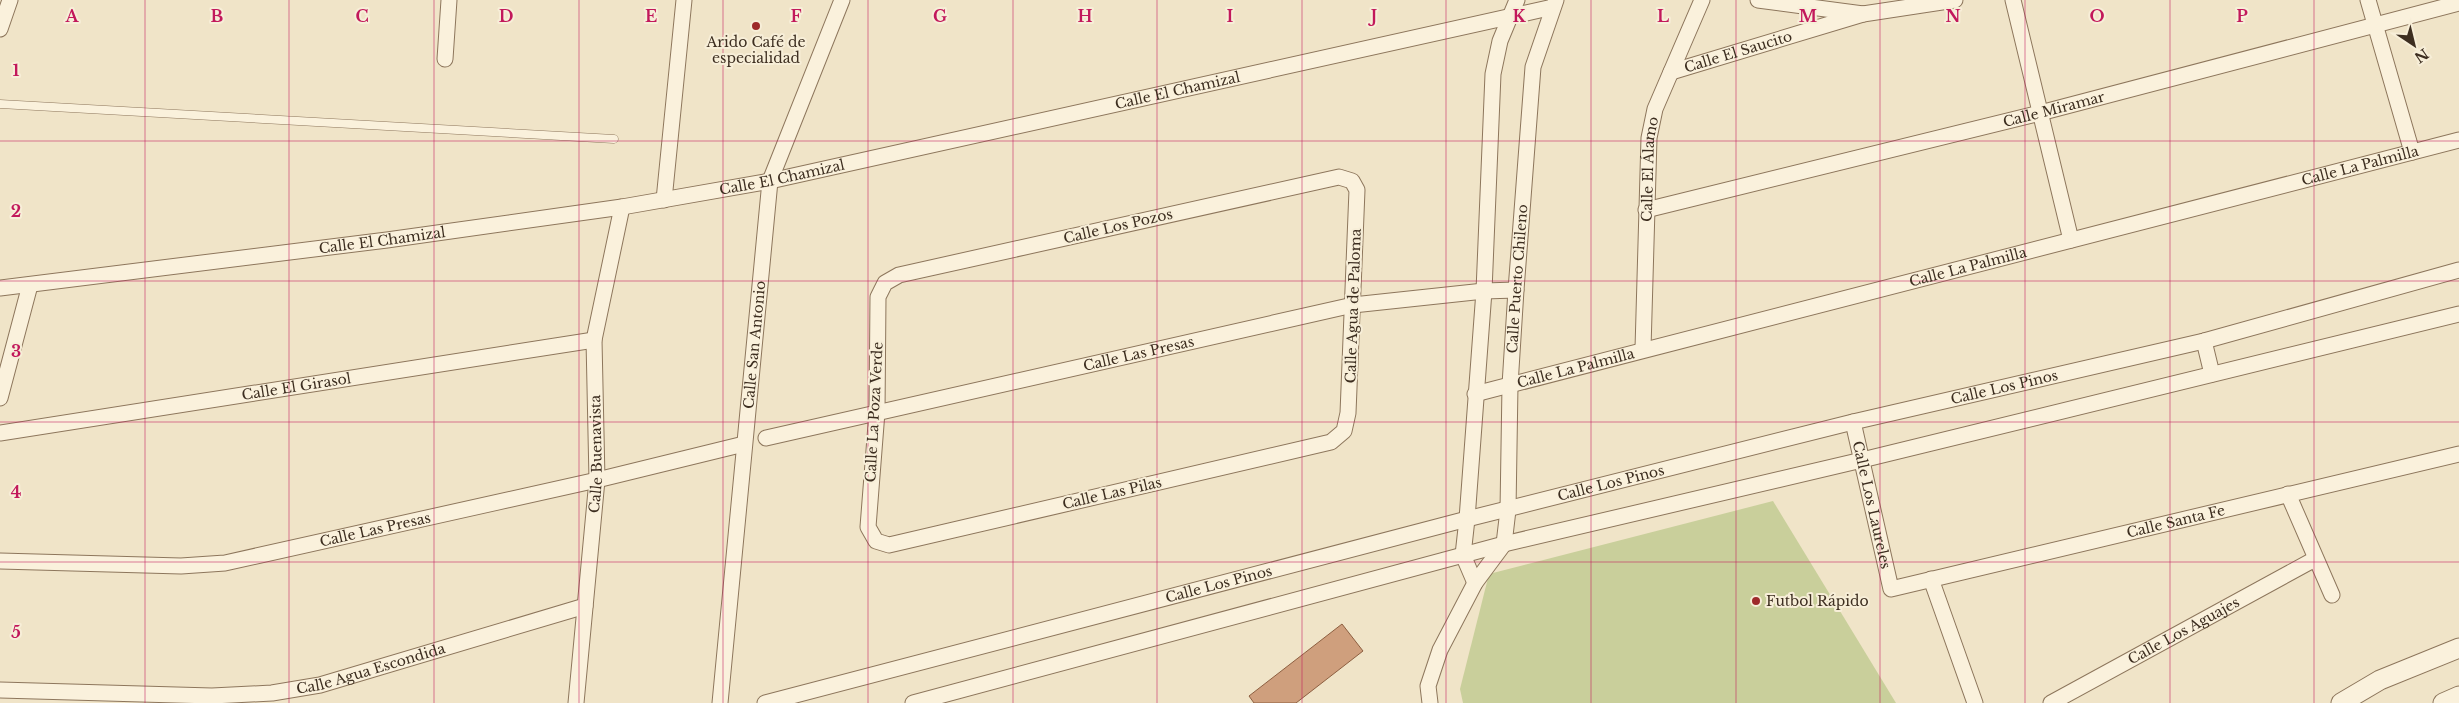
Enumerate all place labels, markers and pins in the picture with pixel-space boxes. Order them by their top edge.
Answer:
marker: Arido Café de especialidad [750,20,762,32]
place label: Arido Café de especialidad [706,33,806,67]
place label: Futbol Rápido [1766,592,1869,610]
marker: Futbol Rápido [1750,595,1762,607]

